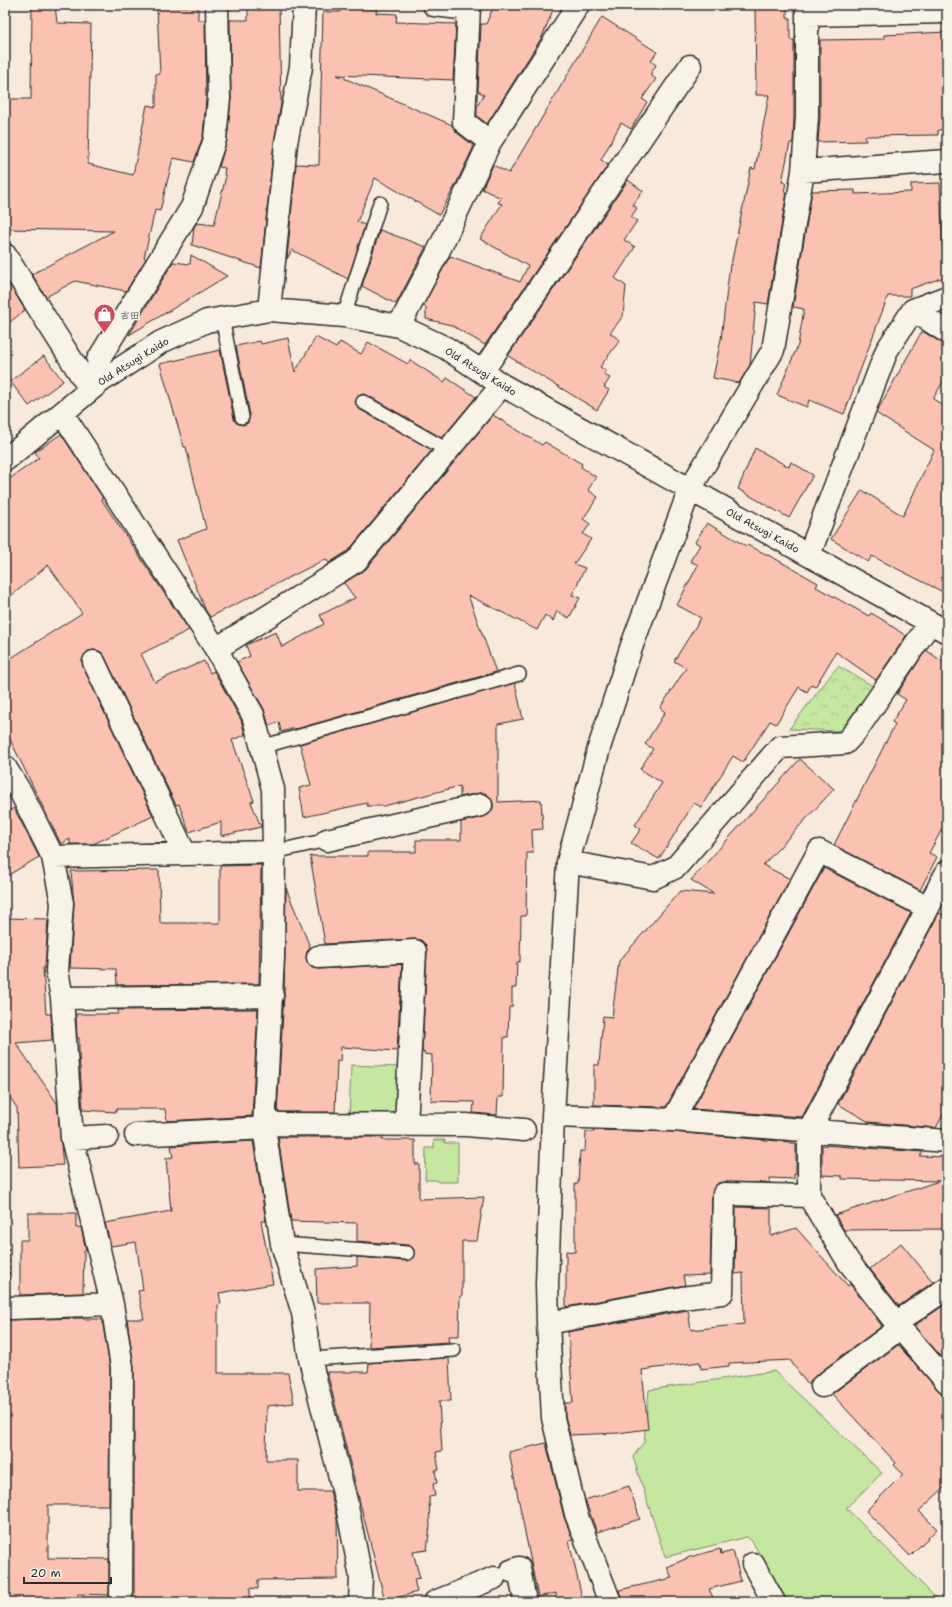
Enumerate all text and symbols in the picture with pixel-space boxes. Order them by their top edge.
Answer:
shop icon: 吉田 [92,302,118,335]
place label: 吉田 [120,309,140,322]
street label: Old Atsugi Kaido [95,334,171,389]
street label: Old Atsugi Kaido [443,344,519,399]
street label: Old Atsugi Kaido [724,505,802,556]
scale bar [24,1559,111,1585]
text: 20 m [30,1565,61,1581]

